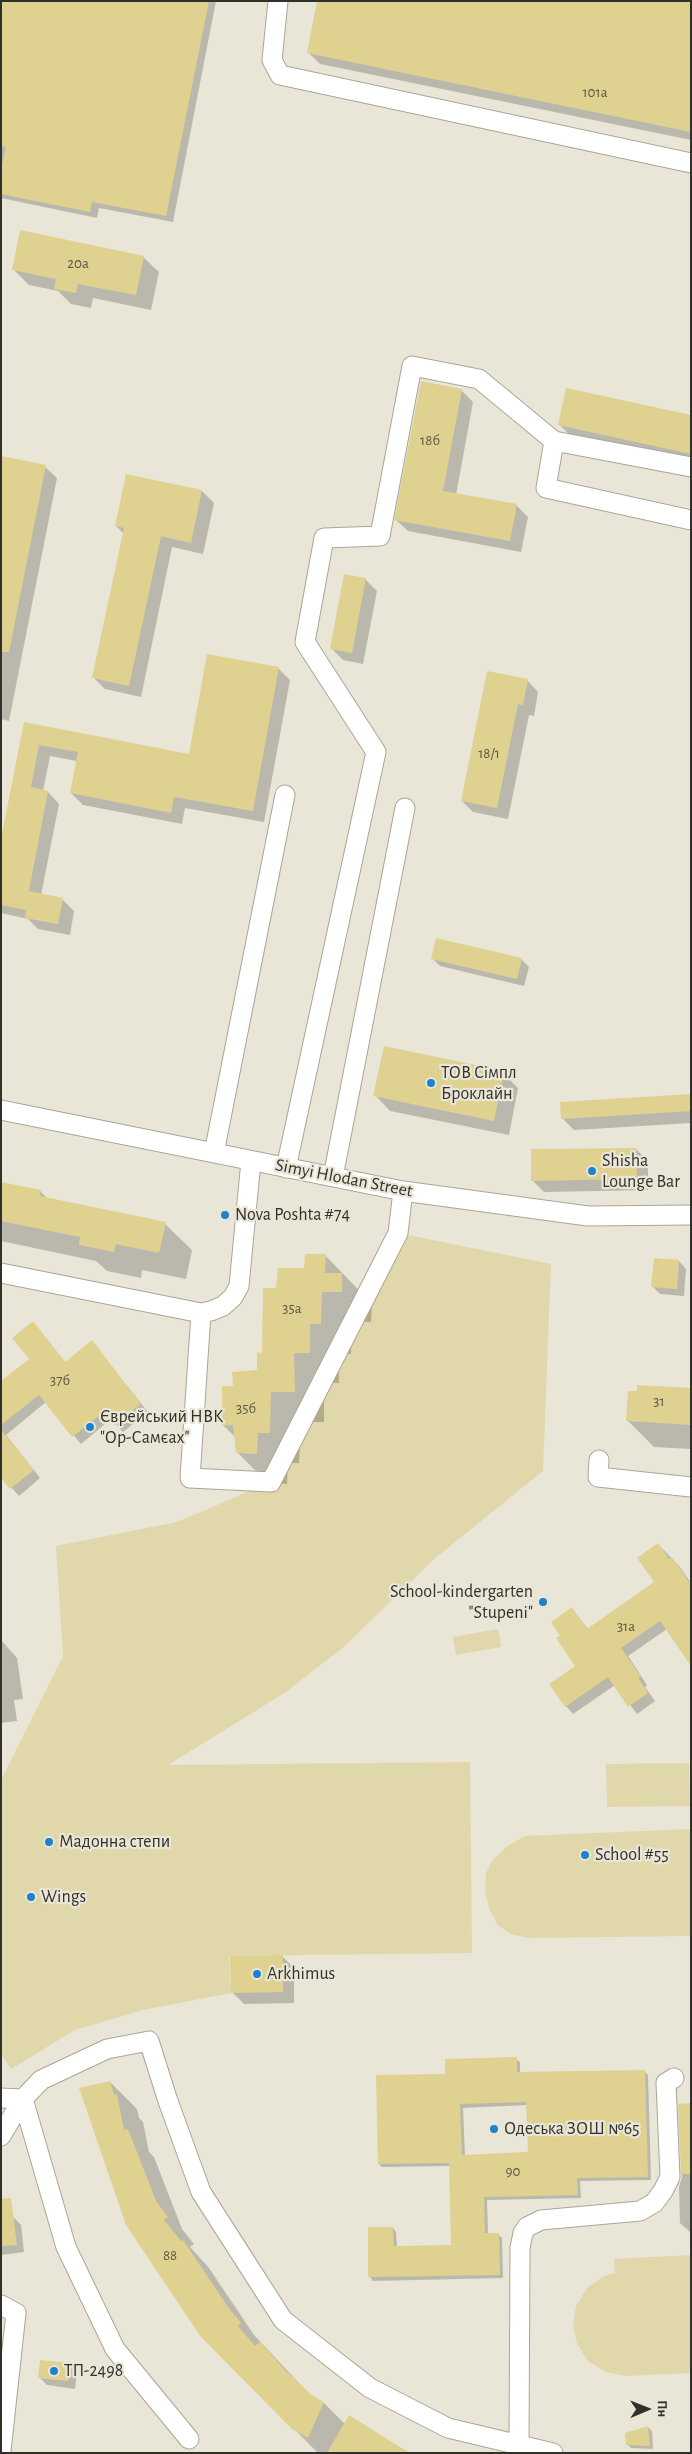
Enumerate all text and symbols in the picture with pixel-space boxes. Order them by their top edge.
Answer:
house number: 101а [582,83,608,101]
house number: 20а [67,254,89,272]
house number: 18б [420,431,440,449]
house number: 18/1 [478,744,500,762]
place label: ТОВ Сімпл Броклайн [441,1062,517,1104]
marker: ТОВ Сімпл Броклайн [425,1077,437,1089]
place label: Shisha Lounge Bar [602,1150,680,1192]
street label: Simyi Hlodan Street [273,1154,415,1202]
marker: Shisha Lounge Bar [586,1165,598,1177]
place label: Nova Poshta #74 [235,1204,350,1226]
marker: Nova Poshta #74 [219,1209,231,1221]
house number: 35а [282,1299,302,1317]
house number: 37б [50,1371,70,1389]
house number: 31 [653,1392,665,1410]
house number: 35б [236,1399,256,1417]
place label: Єврейський НВК "Ор-Самєах" [100,1406,224,1448]
marker: Єврейський НВК "Ор-Самєах" [84,1421,96,1433]
place label: School-kindergarten "Stupeni" [390,1581,533,1624]
marker: School-kindergarten "Stupeni" [537,1596,549,1608]
house number: 31а [617,1617,635,1635]
place label: Мадонна степи [59,1831,170,1853]
marker: Мадонна степи [43,1836,55,1848]
place label: School #55 [595,1844,669,1866]
marker: School #55 [579,1849,591,1861]
place label: Wings [41,1886,86,1908]
marker: Wings [25,1891,37,1903]
place label: Arkhimus [267,1963,335,1985]
marker: Arkhimus [251,1968,263,1980]
place label: Одеська ЗОШ №65 [504,2118,640,2140]
marker: Одеська ЗОШ №65 [488,2123,500,2135]
house number: 90 [506,2162,520,2180]
house number: 88 [163,2246,177,2264]
place label: ТП-2498 [64,2360,123,2382]
marker: ТП-2498 [48,2365,60,2377]
north arrow [622,2384,672,2434]
text: Пн [655,2400,669,2417]

